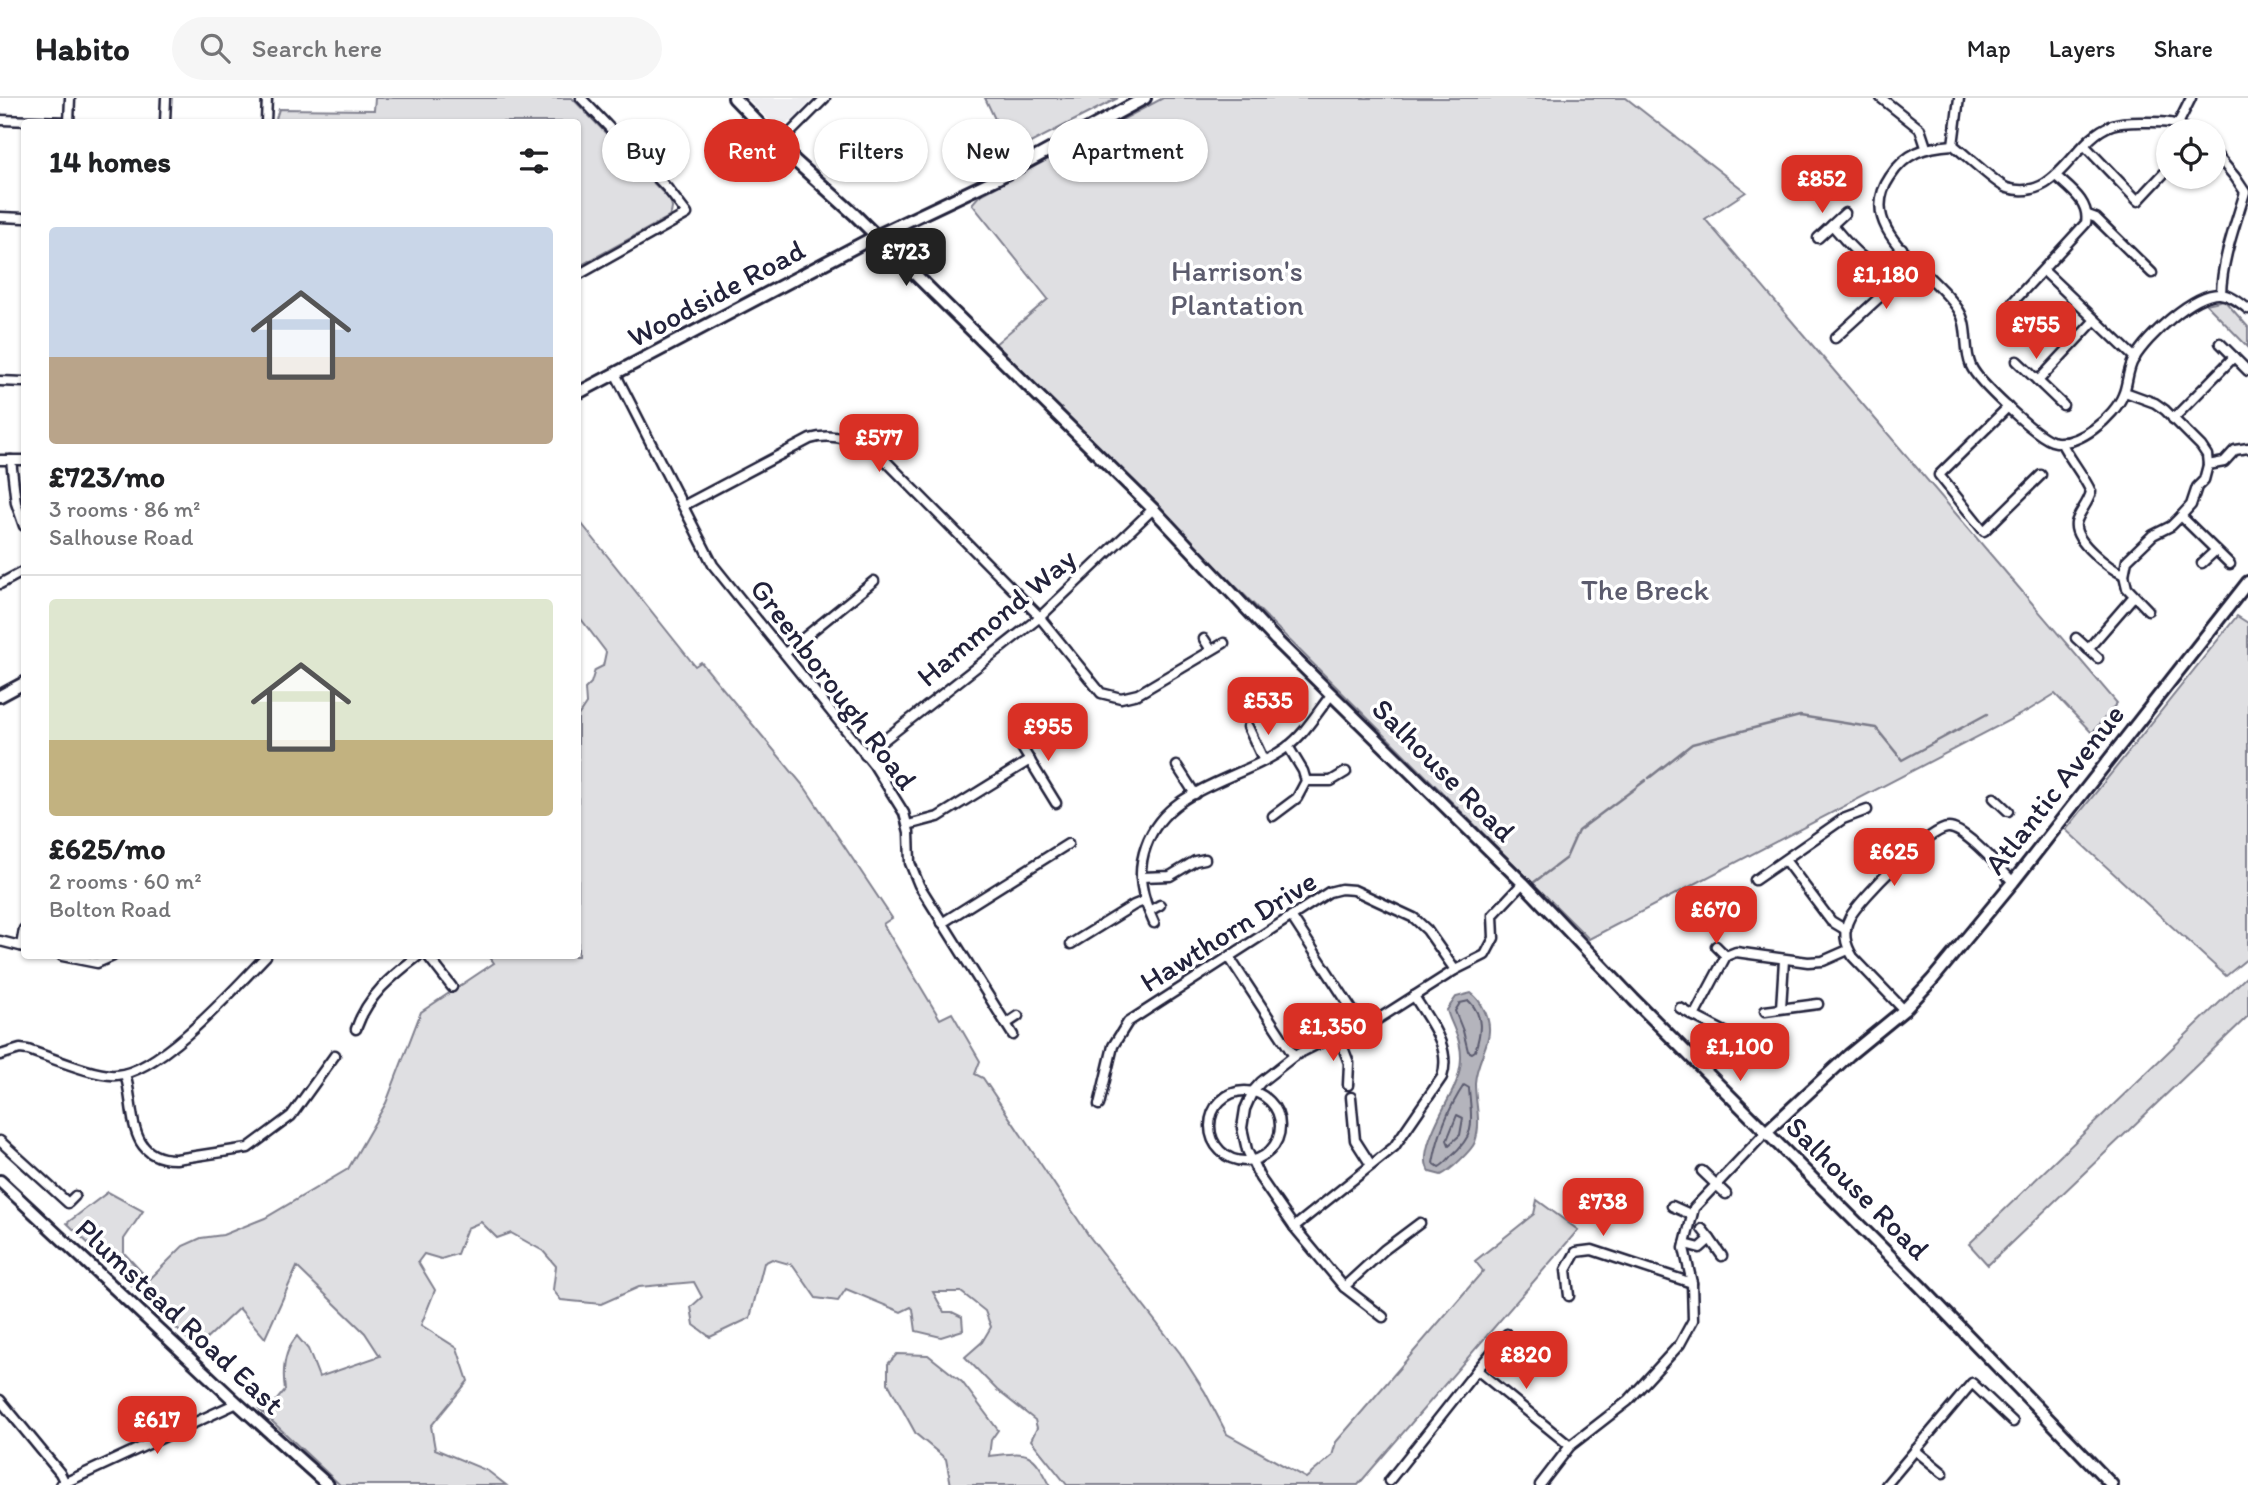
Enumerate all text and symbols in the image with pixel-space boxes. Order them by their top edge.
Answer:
search box [172,17,662,80]
text: Habito [35,29,130,68]
icon: search [196,29,234,67]
text: Search here [252,32,382,64]
text: Map [1967,34,2011,63]
text: Layers [2049,34,2116,63]
text: Share [2154,34,2213,63]
chip: Buy [602,119,690,182]
chip: Rent [704,119,800,182]
chip: Filters [814,119,928,182]
chip: New [942,119,1034,182]
chip: Apartment [1048,119,1208,182]
map controls [2156,119,2226,189]
button: locate [2156,119,2226,189]
icon: filters [515,142,553,180]
text: 14 homes [49,143,171,180]
pin: £852 [1781,156,1863,215]
text: £852 [1797,164,1847,192]
pin: £723 [865,228,947,288]
street label: Woodside Road [621,231,811,355]
text: £723 [882,237,930,265]
park label: Harrison's Plantation [1170,252,1304,323]
pin: £1,180 [1829,252,1943,311]
text: £1,180 [1853,260,1919,288]
icon: home [238,272,364,398]
pin: £755 [1995,302,2077,361]
text: £755 [2012,310,2060,338]
pin: £577 [838,414,920,474]
text: £577 [855,423,903,451]
text: £723/mo [49,458,165,495]
text: 3 rooms · 86 m² [49,495,201,523]
text: Salhouse Road [49,523,193,551]
street label: Hammond Way [909,540,1083,694]
street label: Greenborough Road [742,571,926,797]
park label: The Breck [1581,571,1710,608]
icon: home [238,644,364,770]
pin: £535 [1227,678,1309,737]
text: £535 [1244,686,1293,714]
street label: Salhouse Road [1364,690,1524,850]
street label: Atlantic Avenue [1976,696,2132,882]
pin: £955 [1007,704,1089,763]
text: £955 [1024,712,1072,740]
pin: £625 [1853,828,1935,888]
text: £625/mo [49,830,166,867]
text: £625 [1870,837,1918,865]
street label: Hawthorn Drive [1133,862,1323,1000]
text: 2 rooms · 60 m² [49,867,202,895]
pin: £670 [1675,886,1757,946]
text: Bolton Road [49,895,171,923]
text: £670 [1691,895,1741,923]
pin: £1,350 [1276,1004,1390,1063]
text: £1,350 [1299,1012,1367,1040]
pin: £1,100 [1683,1024,1797,1083]
text: £1,100 [1706,1032,1774,1060]
street label: Salhouse Road [1778,1108,1938,1268]
pin: £738 [1562,1178,1644,1238]
text: £738 [1579,1187,1627,1215]
street label: Plumstead Road East [68,1210,292,1422]
pin: £820 [1485,1332,1567,1391]
text: £820 [1500,1340,1552,1368]
pin: £617 [116,1396,198,1456]
text: £617 [134,1405,180,1433]

